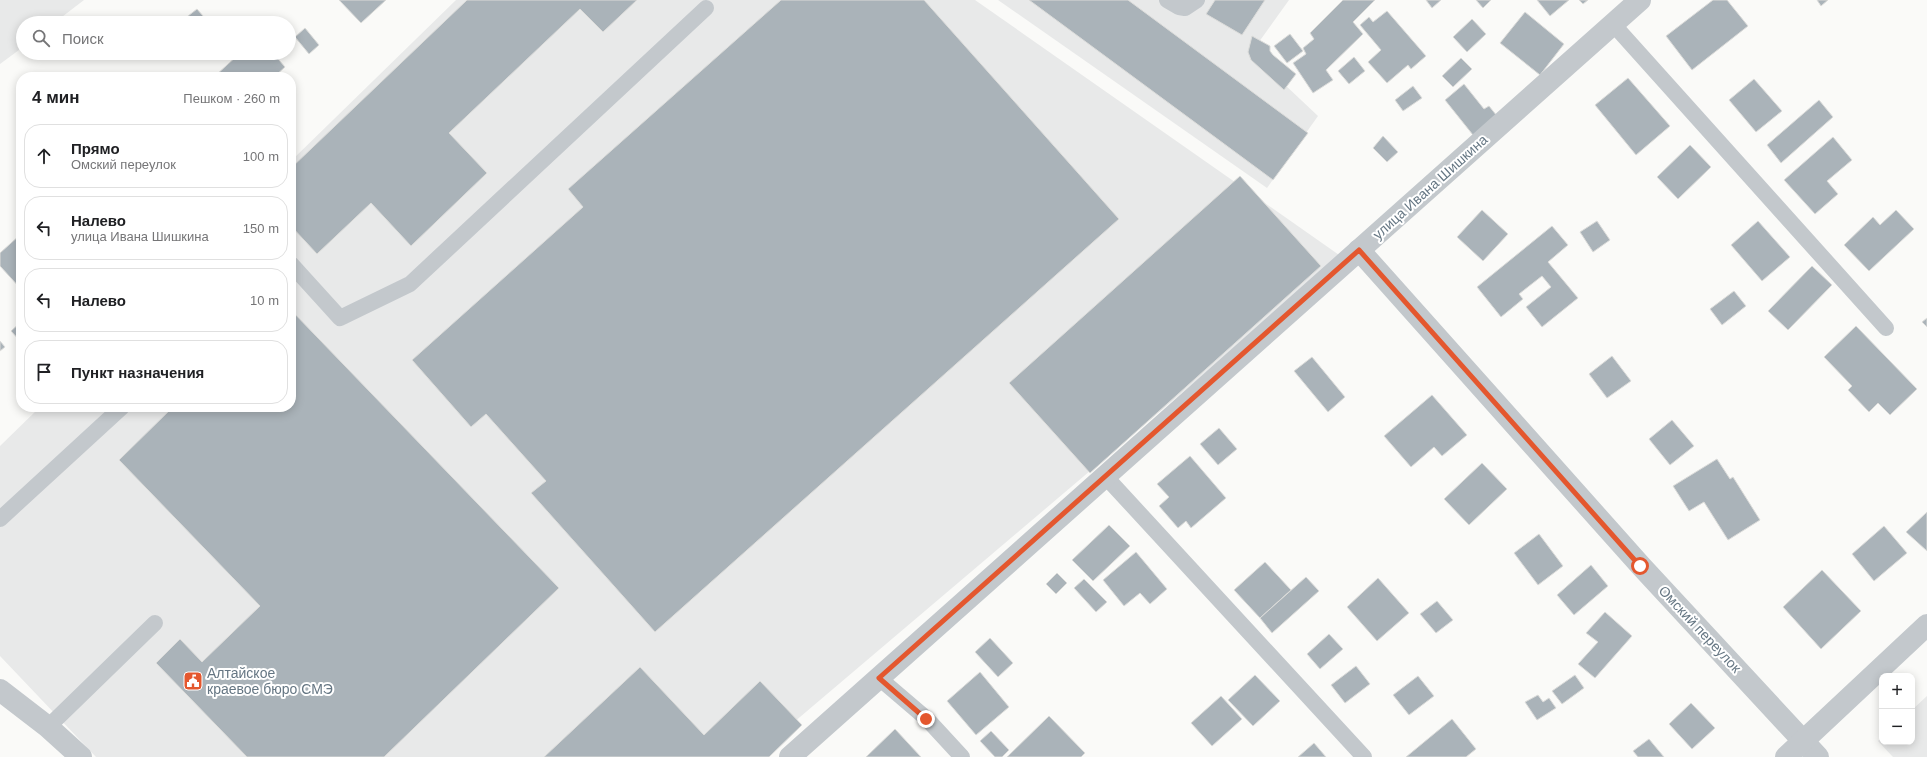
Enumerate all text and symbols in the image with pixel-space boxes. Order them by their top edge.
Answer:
search box [16,16,296,60]
icon: search [30,27,52,49]
text: Поиск [62,30,104,47]
text: 4 мин [32,88,79,107]
text: Пешком · 260 m [183,91,280,106]
street label: улица Ивана Шишкина [1370,131,1491,243]
text: Прямо [71,140,120,157]
icon: ahead [33,145,55,167]
text: 100 m [243,149,279,164]
text: Омский переулок [71,157,176,172]
text: Налево [71,212,126,229]
icon: left [33,217,55,239]
text: 150 m [243,221,279,236]
text: улица Ивана Шишкина [71,229,209,244]
icon: left [33,289,55,311]
text: Налево [71,292,126,309]
text: 10 m [250,293,279,308]
icon: arrive [33,361,55,383]
text: Пункт назначения [71,364,204,381]
route start [1631,557,1649,575]
street label: Омский переулок [1656,582,1745,676]
place label: Алтайское краевое бюро СМЭ [207,665,333,697]
public building icon: Алтайское краевое бюро СМЭ [182,670,204,692]
map controls [1879,673,1915,745]
button: + [1879,673,1915,709]
button: − [1879,709,1915,745]
route end [917,710,935,728]

